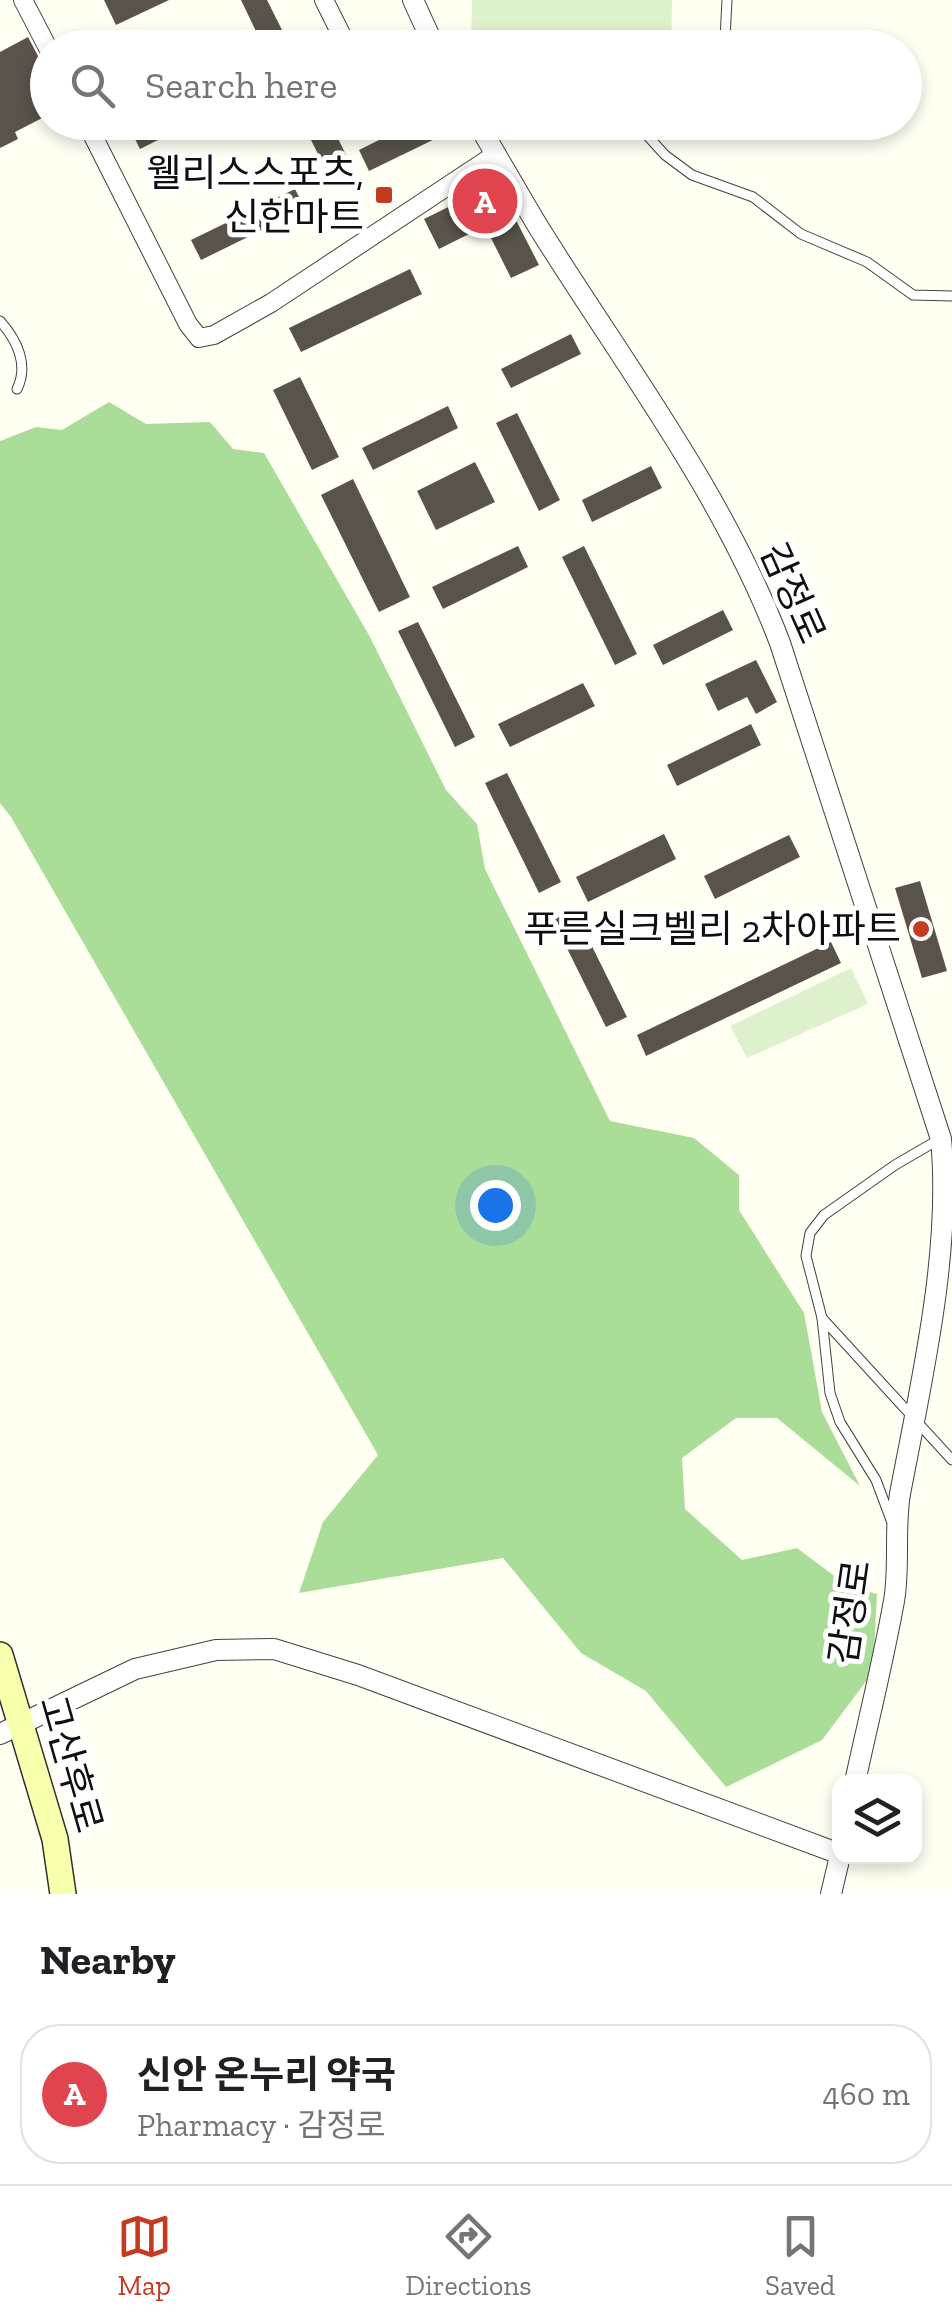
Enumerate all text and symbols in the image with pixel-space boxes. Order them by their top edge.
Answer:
search box [30,30,922,140]
icon: search [65,58,120,113]
text: Search here [145,62,337,108]
place label: 웰리스스포츠, 신한마트 [147,150,364,240]
pin: A [452,164,518,238]
marker: 웰리스스포츠, 신한마트 [373,184,395,206]
street label: 감정로 [751,536,835,650]
place label: 푸른실크벨리 2차아파트 [523,906,901,952]
marker: 푸른실크벨리 2차아파트 [910,918,932,940]
your location [470,1180,521,1231]
street label: 감정로 [820,1557,880,1667]
street label: 고산후로 [30,1690,112,1838]
map controls [832,1774,922,1864]
button: layers [832,1774,922,1864]
text: Nearby [40,1934,176,1985]
text: 신안 온누리 약국 [137,2052,396,2098]
text: A [64,2075,85,2113]
text: 460 m [822,2075,910,2113]
text: Pharmacy · 감정로 [137,2106,385,2144]
tab: Map [117,2209,172,2302]
tab: Directions [405,2209,532,2302]
tab: Saved [765,2209,835,2302]

